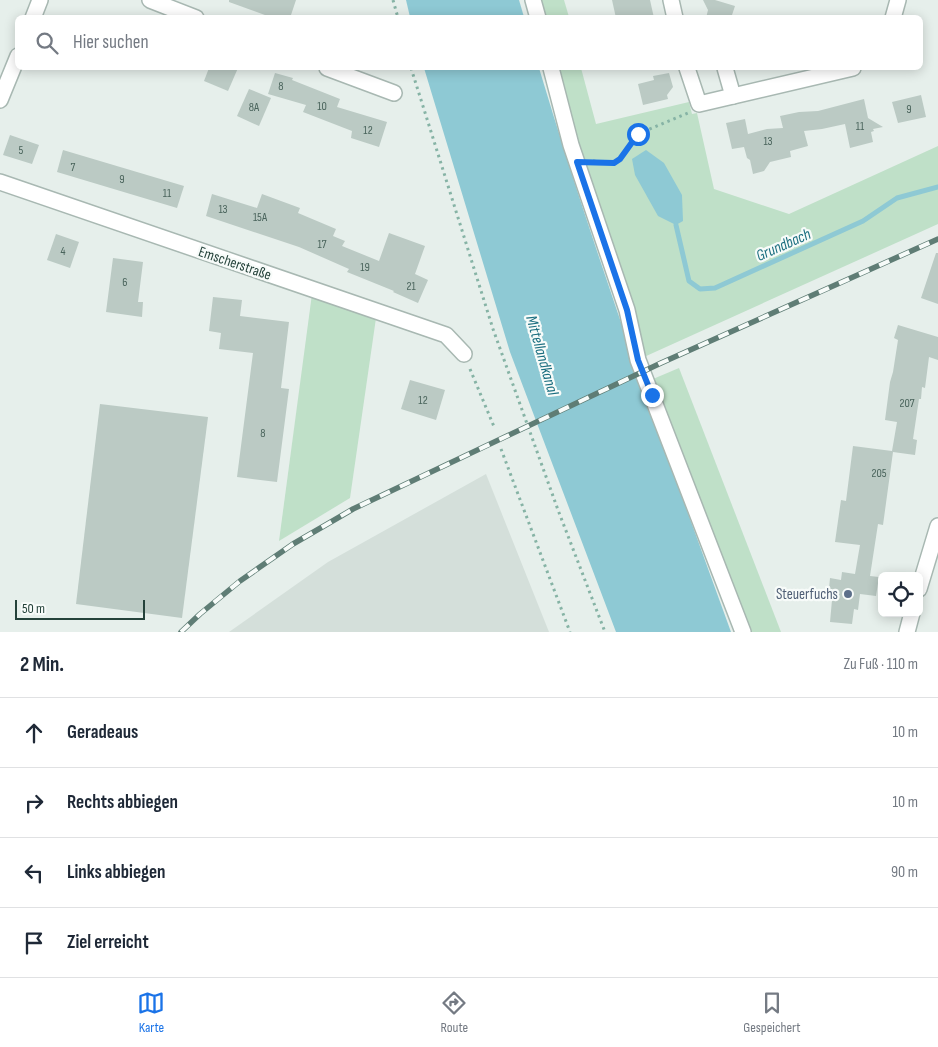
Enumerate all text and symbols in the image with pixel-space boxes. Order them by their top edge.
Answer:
search box [15,15,923,70]
icon: search [33,29,61,57]
text: Hier suchen [73,31,149,54]
house number: 8 [278,79,284,94]
house number: 10 [317,99,327,114]
house number: 8A [249,100,260,115]
house number: 9 [906,102,912,117]
house number: 11 [856,119,865,134]
house number: 12 [363,123,373,138]
route start [627,123,650,146]
house number: 13 [763,134,773,149]
house number: 5 [19,143,24,158]
house number: 7 [71,160,76,175]
house number: 9 [119,172,125,187]
house number: 11 [163,186,172,201]
house number: 13 [218,202,228,217]
house number: 15A [253,210,268,225]
water label: Grundbach [753,225,814,266]
house number: 17 [318,237,327,252]
street label: Emscherstraße [196,242,274,285]
house number: 4 [60,244,66,259]
house number: 19 [360,260,370,275]
house number: 6 [122,275,128,290]
house number: 21 [406,279,416,294]
water label: Mittellandkanal [521,314,562,398]
route end [641,384,664,407]
house number: 12 [418,393,428,408]
house number: 207 [899,396,915,411]
house number: 8 [260,426,266,441]
house number: 205 [871,466,887,481]
map controls [878,572,923,617]
button: locate [878,572,923,617]
place label: Steuerfuchs [776,585,838,604]
marker: Steuerfuchs [842,588,854,600]
scale bar [15,597,145,620]
text: 50 m [22,600,45,617]
text: 2 Min. [20,652,64,677]
text: Zu Fuß · 110 m [843,655,918,674]
icon: ahead [20,719,48,747]
text: Geradeaus [67,721,138,744]
text: 10 m [892,723,918,742]
icon: right [20,789,48,817]
text: Rechts abbiegen [67,791,178,814]
text: 10 m [892,793,918,812]
icon: left [20,859,48,887]
text: Links abbiegen [67,861,165,884]
text: 90 m [891,863,918,882]
icon: arrive [20,929,48,957]
text: Ziel erreicht [67,931,149,954]
tab: Karte [137,989,165,1036]
tab: Route [440,989,468,1036]
tab: Gespeichert [743,989,801,1036]

